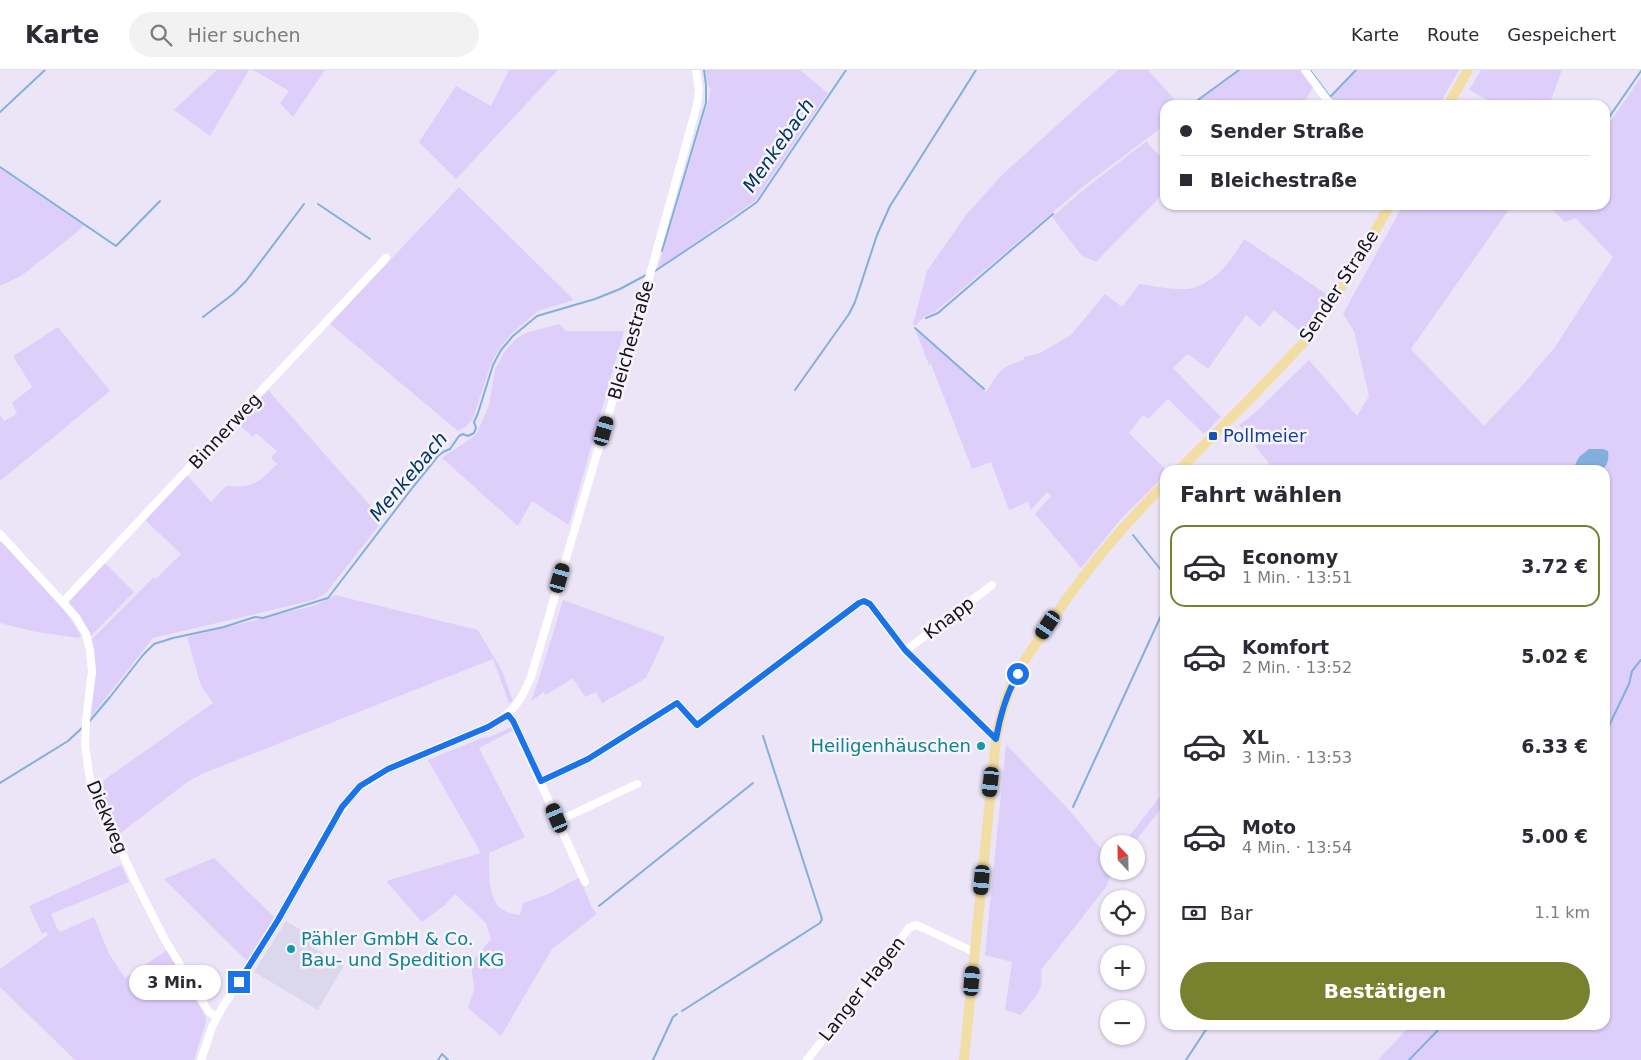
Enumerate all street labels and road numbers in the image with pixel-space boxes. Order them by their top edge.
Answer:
street label: Sender Straße [1295,226,1382,345]
street label: Bleichestraße [603,278,658,402]
street label: Binnerweg [184,388,265,473]
street label: Knapp [920,592,978,643]
street label: Diekweg [83,777,132,857]
street label: Langer Hagen [814,932,909,1045]

